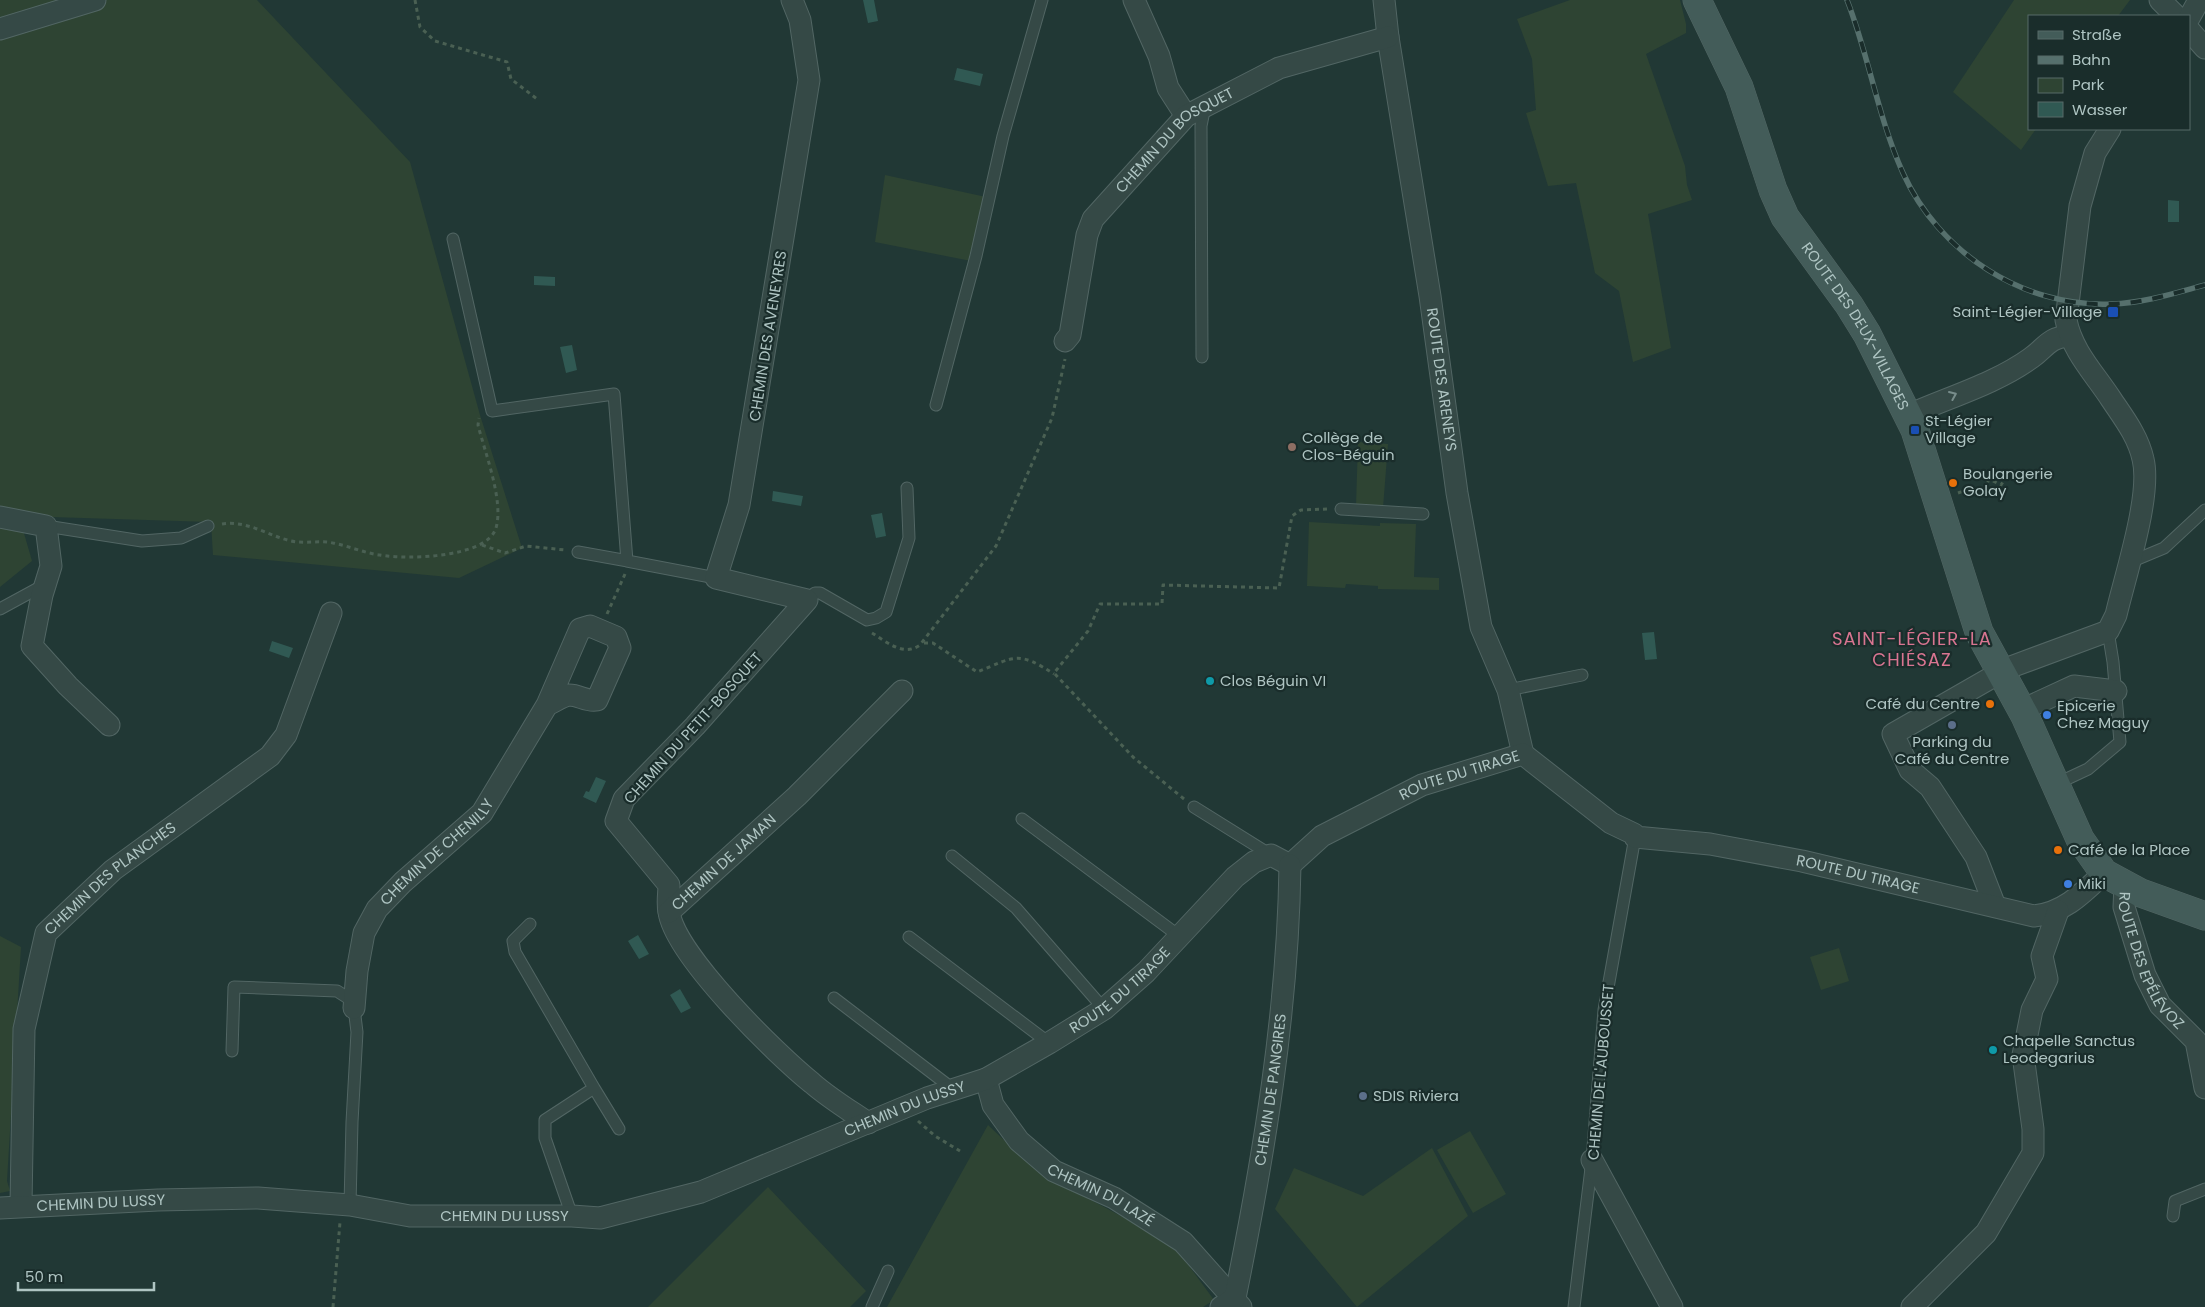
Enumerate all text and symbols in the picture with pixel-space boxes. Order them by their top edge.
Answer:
legend [2028,15,2190,130]
text: Straße [2072,24,2122,45]
text: Bahn [2072,49,2111,70]
text: Park [2072,74,2104,95]
street label: CHEMIN DU BOSQUET [1110,82,1237,197]
text: Wasser [2072,99,2128,120]
street label: ROUTE DES DEUX-VILLAGES [1797,238,1914,414]
street label: CHEMIN DES AVENEYRES [744,249,791,423]
place label: Saint-Légier-Village [1952,301,2102,322]
marker: Saint-Légier-Village [2106,305,2120,319]
street label: ROUTE DES ARENEYS [1422,306,1462,453]
one-way arrow [1948,391,1957,402]
place label: St-Légier Village [1925,410,1992,448]
marker: St-Légier Village [1909,424,1921,436]
place label: Collège de Clos-Béguin [1302,427,1395,465]
marker: Collège de Clos-Béguin [1286,441,1298,453]
place label: Boulangerie Golay [1963,463,2053,501]
marker: Boulangerie Golay [1947,477,1959,489]
district label: SAINT-LÉGIER-LA CHIÉSAZ [1832,626,1992,672]
street label: CHEMIN DU PETIT-BOSQUET [619,647,767,808]
place label: Clos Béguin VI [1220,670,1326,691]
marker: Clos Béguin VI [1204,675,1216,687]
place label: Café du Centre [1865,693,1980,714]
place label: Epicerie Chez Maguy [2057,695,2150,733]
marker: Café du Centre [1984,698,1996,710]
marker: Epicerie Chez Maguy [2041,709,2053,721]
marker: Parking du Café du Centre [1946,719,1958,731]
place label: Parking du Café du Centre [1895,731,2009,769]
street label: ROUTE DU TIRAGE [1395,745,1522,805]
street label: CHEMIN DE CHENILLY [375,794,498,910]
street label: CHEMIN DE JAMAN [666,809,781,915]
street label: CHEMIN DES PLANCHES [39,817,180,939]
place label: Café de la Place [2068,839,2190,860]
marker: Café de la Place [2052,844,2064,856]
street label: ROUTE DU TIRAGE [1795,849,1922,899]
place label: Miki [2078,873,2106,894]
marker: Miki [2062,878,2074,890]
street label: ROUTE DES EPÉLÉVOZ [2114,891,2189,1034]
street label: ROUTE DU TIRAGE [1065,942,1175,1038]
street label: CHEMIN DE L'AUBOUSSET [1582,983,1619,1161]
street label: CHEMIN DE PANGIRES [1249,1012,1291,1167]
place label: Chapelle Sanctus Leodegarius [2003,1030,2135,1068]
marker: Chapelle Sanctus Leodegarius [1987,1044,1999,1056]
street label: CHEMIN DU LUSSY [841,1075,968,1141]
place label: SDIS Riviera [1373,1085,1459,1106]
marker: SDIS Riviera [1357,1090,1369,1102]
street label: CHEMIN DU LAZÉ [1043,1158,1159,1231]
street label: CHEMIN DU LUSSY [36,1189,166,1216]
street label: CHEMIN DU LUSSY [440,1205,569,1226]
scale bar [18,1260,154,1292]
text: 50 m [25,1266,63,1287]

